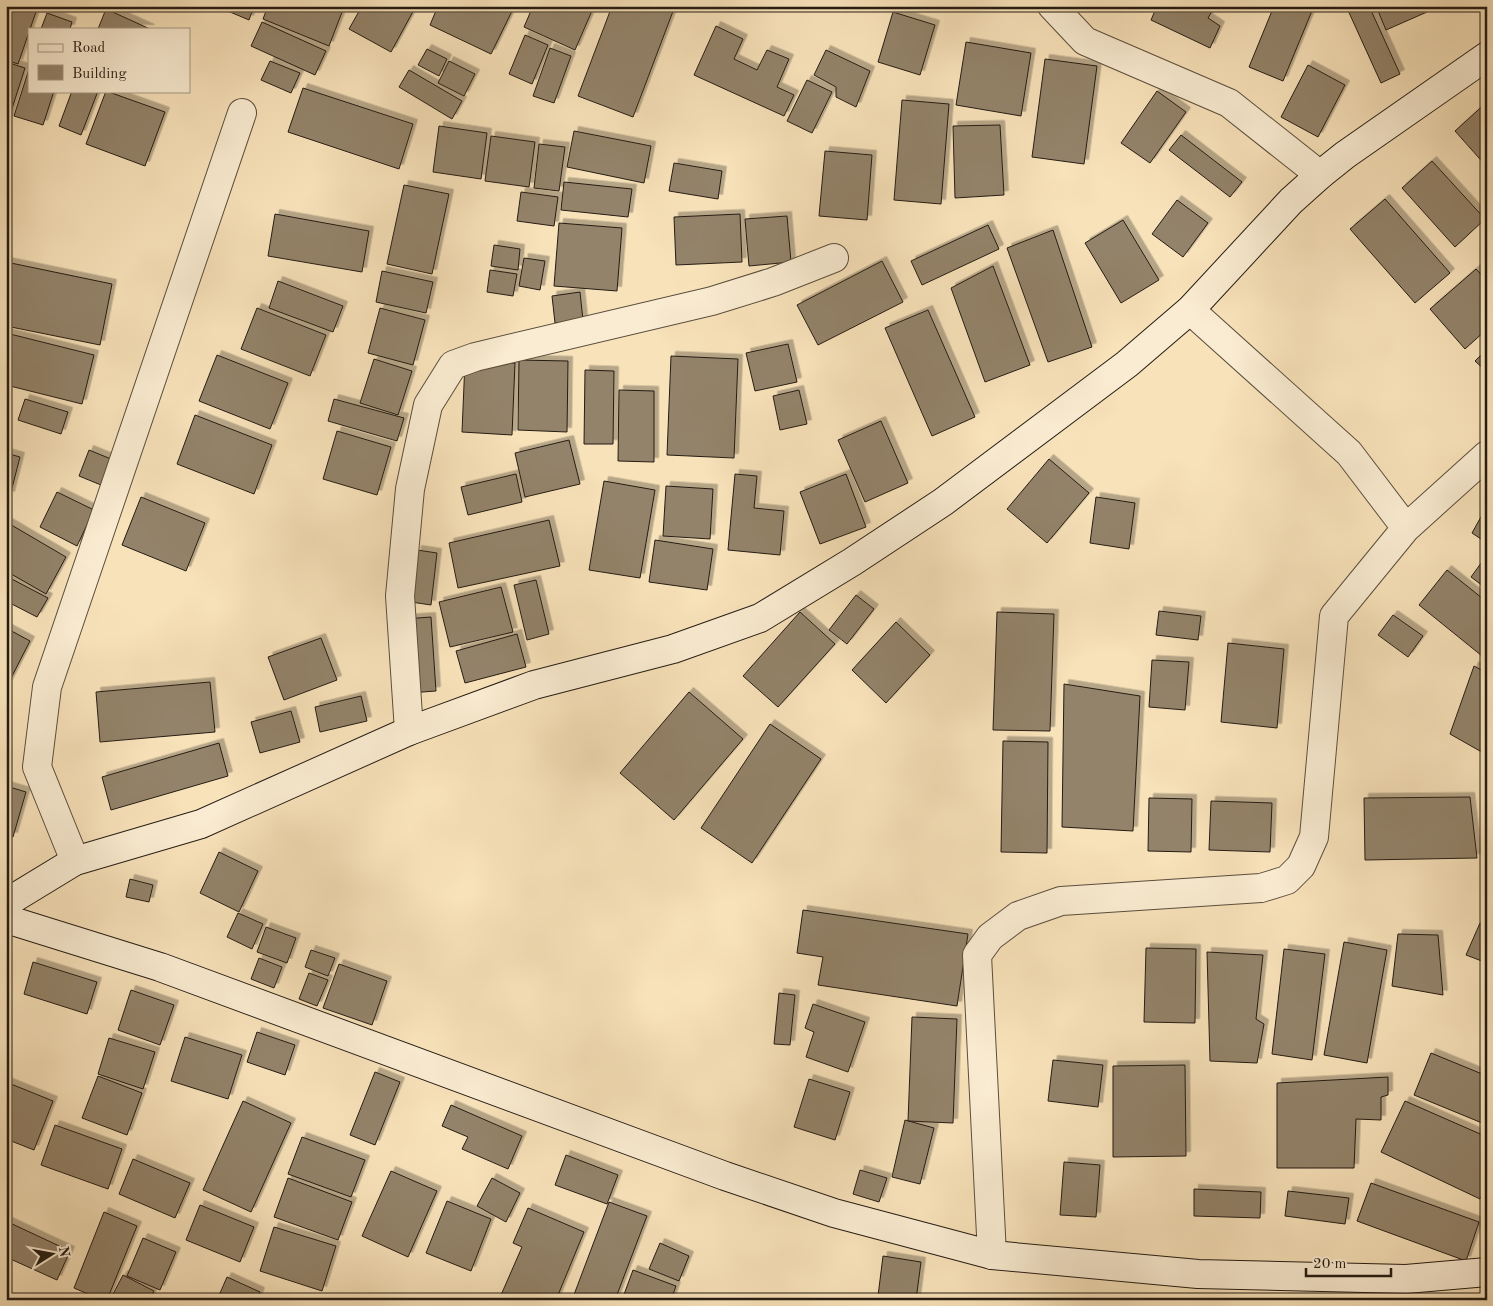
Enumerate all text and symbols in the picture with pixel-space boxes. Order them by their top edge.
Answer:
legend [28,28,190,92]
text: Road [72,41,106,56]
text: Building [72,67,127,82]
north arrow [28,1228,78,1278]
text: N [56,1245,72,1259]
scale bar [1306,1246,1390,1278]
text: 20 m [1313,1257,1347,1272]

